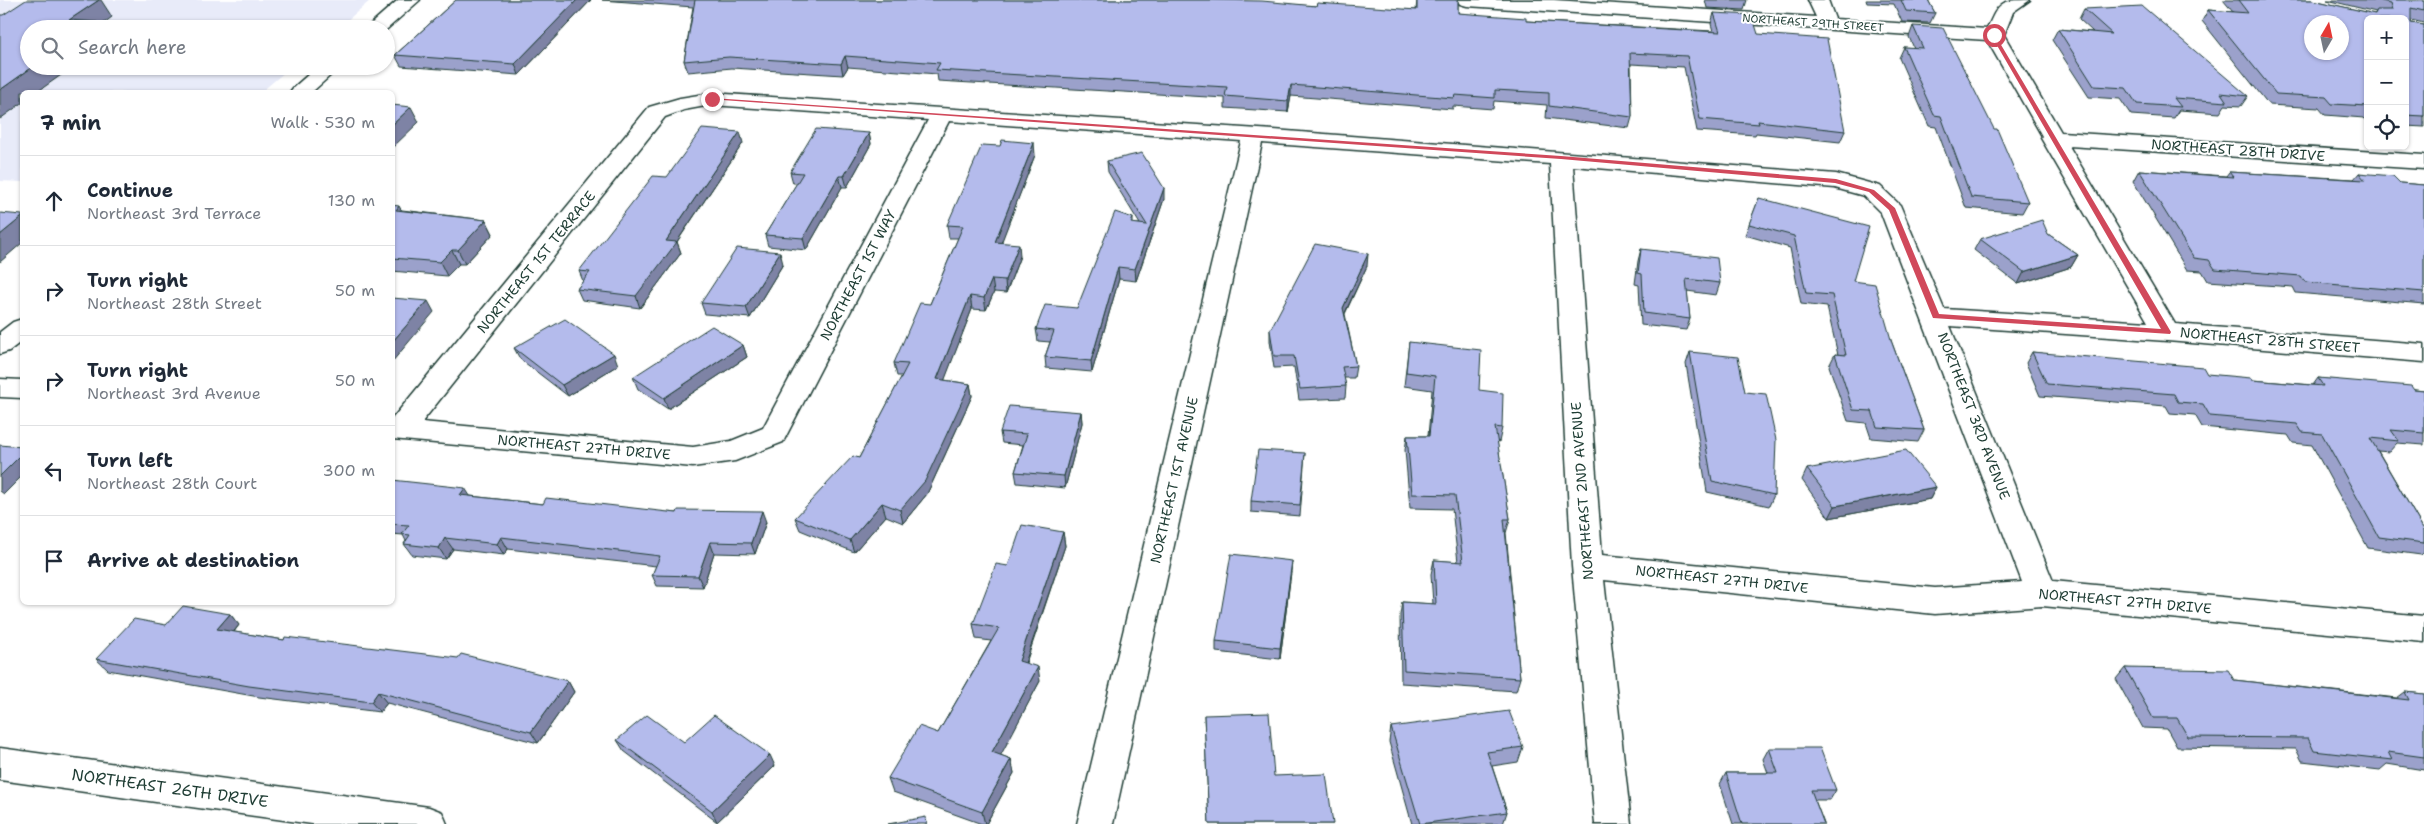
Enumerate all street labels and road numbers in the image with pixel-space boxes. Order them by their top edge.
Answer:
street label: NORTHEAST 29TH STREET [1742,11,1884,35]
street label: NORTHEAST 28TH DRIVE [2150,135,2326,165]
street label: NORTHEAST 1ST TERRACE [473,187,599,337]
street label: NORTHEAST 1ST WAY [816,206,900,343]
street label: NORTHEAST 28TH STREET [2179,323,2361,357]
street label: NORTHEAST 3RD AVENUE [1934,330,2014,502]
street label: NORTHEAST 1ST AVENUE [1146,394,1202,565]
street label: NORTHEAST 2ND AVENUE [1567,401,1597,581]
street label: NORTHEAST 27TH DRIVE [497,430,672,464]
street label: NORTHEAST 27TH DRIVE [1635,561,1810,597]
street label: NORTHEAST 27TH DRIVE [2038,584,2213,618]
street label: NORTHEAST 26TH DRIVE [70,764,270,812]

